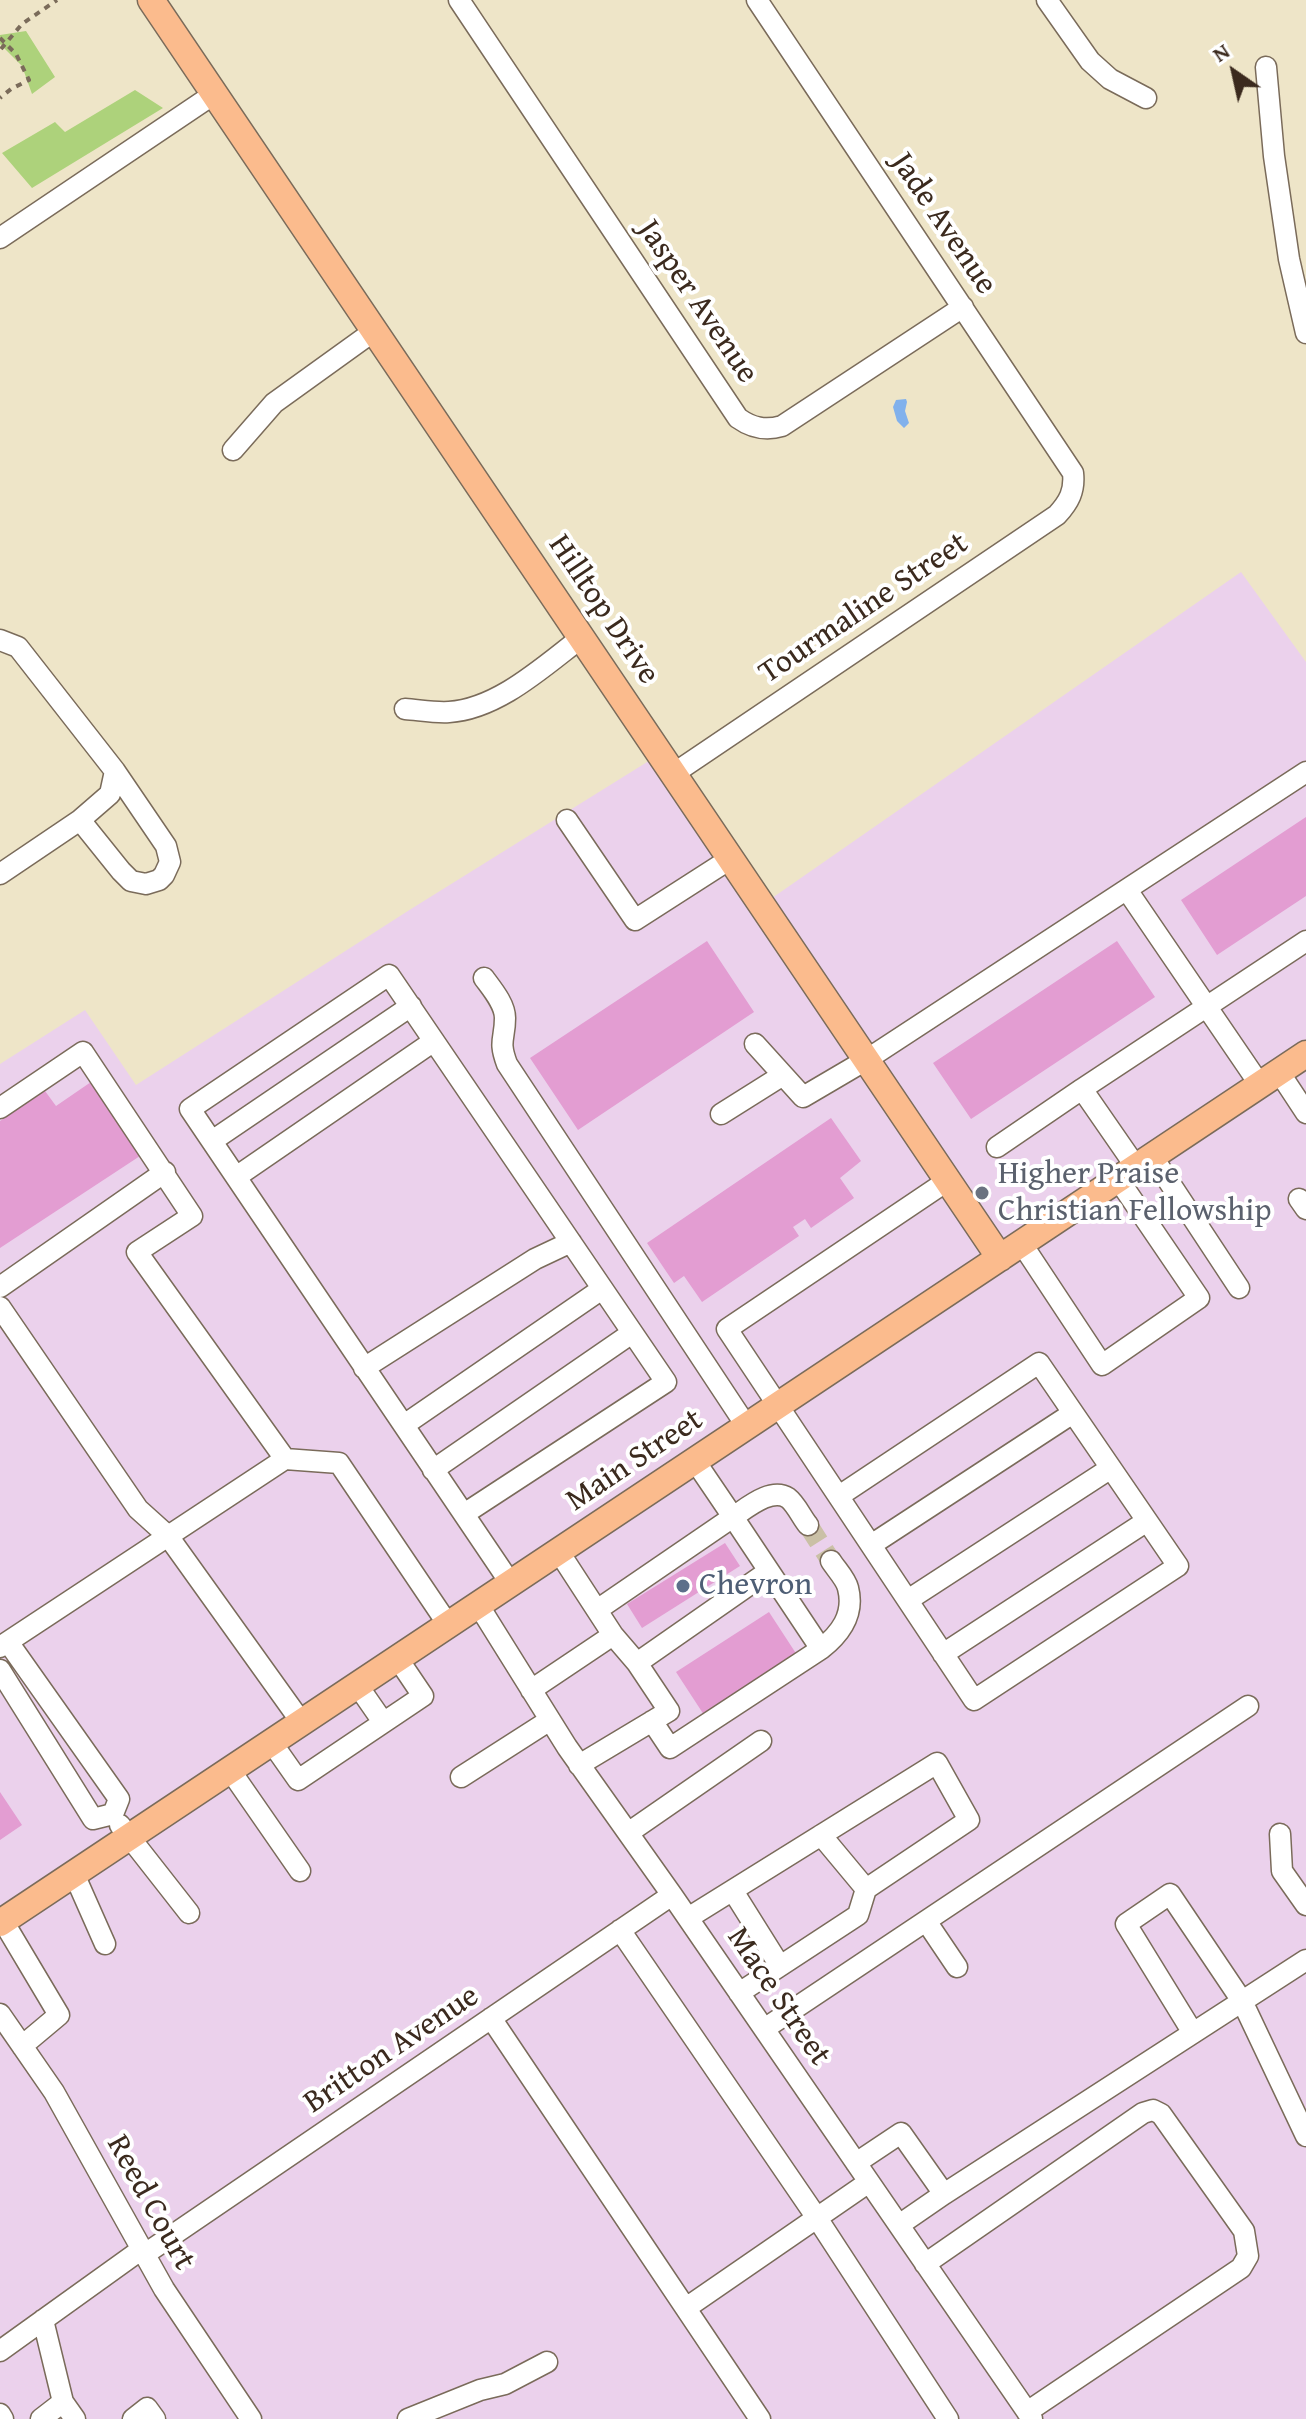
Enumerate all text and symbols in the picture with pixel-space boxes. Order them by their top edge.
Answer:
north arrow [1194,32,1274,112]
text: N [1206,35,1236,69]
street label: Jade Avenue [882,146,1004,302]
street label: Jasper Avenue [628,213,766,391]
street label: Tourmaline Street [752,525,976,693]
street label: Hilltop Drive [539,528,667,692]
place label: Higher Praise Christian Fellowship [998,1156,1271,1231]
marker: Higher Praise Christian Fellowship [973,1184,991,1202]
street label: Main Street [559,1401,711,1521]
place label: Chevron [699,1567,812,1605]
marker: Chevron [674,1577,692,1595]
street label: Mace Street [718,1921,838,2073]
street label: Britton Avenue [297,1977,487,2123]
street label: Reed Court [97,2129,203,2277]

